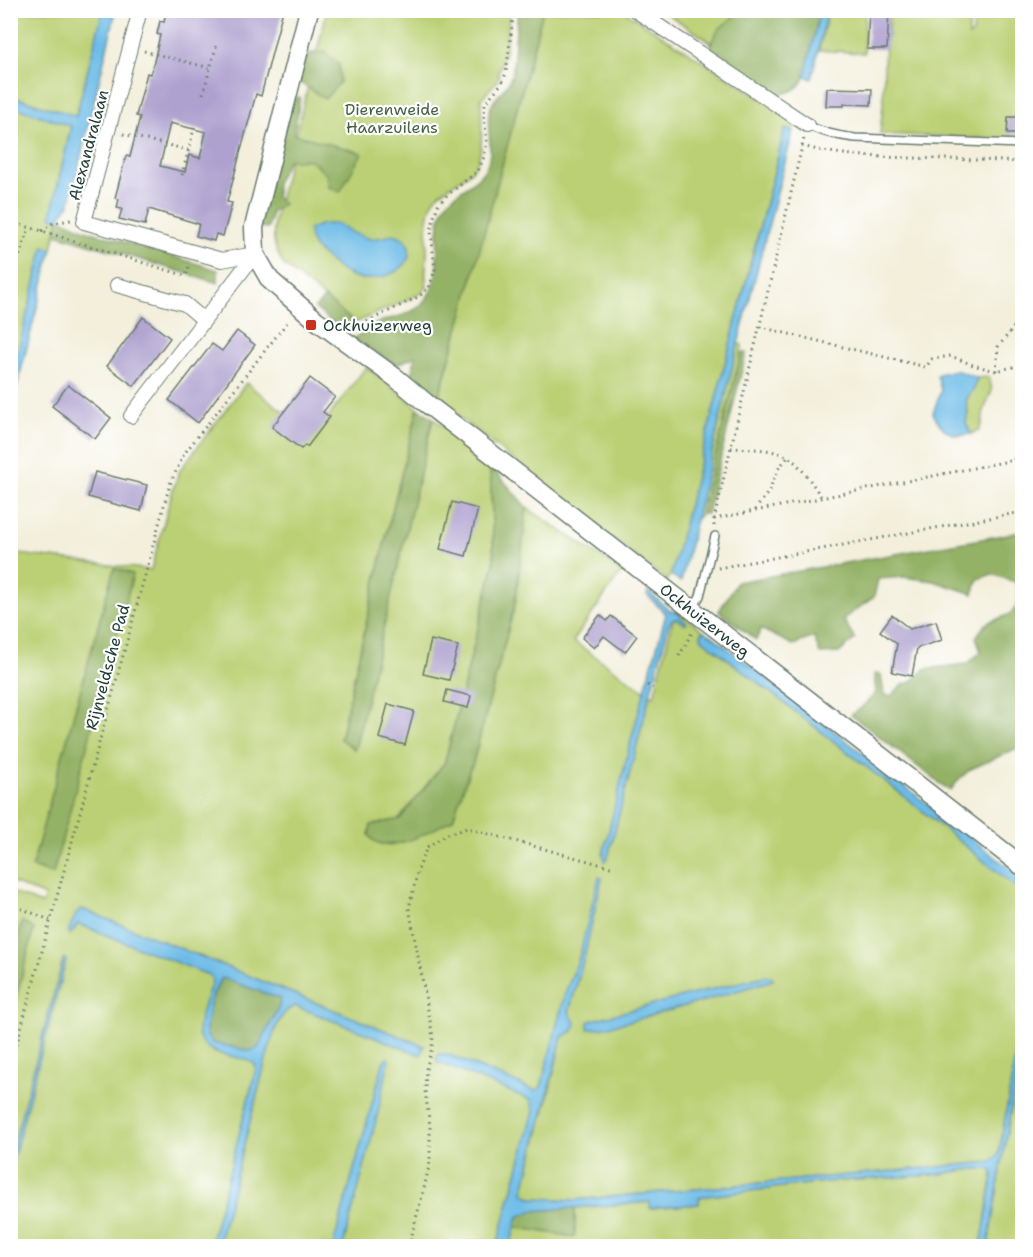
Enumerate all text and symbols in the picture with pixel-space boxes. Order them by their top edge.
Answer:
street label: Alexandralaan [64,87,113,203]
park label: Dierenweide Haarzuilens [345,99,439,138]
place label: Ockhuizerweg [323,315,432,336]
marker: Ockhuizerweg [304,318,318,332]
street label: Ockhuizerweg [655,579,754,662]
street label: Rijnveldsche Pad [81,602,134,732]

